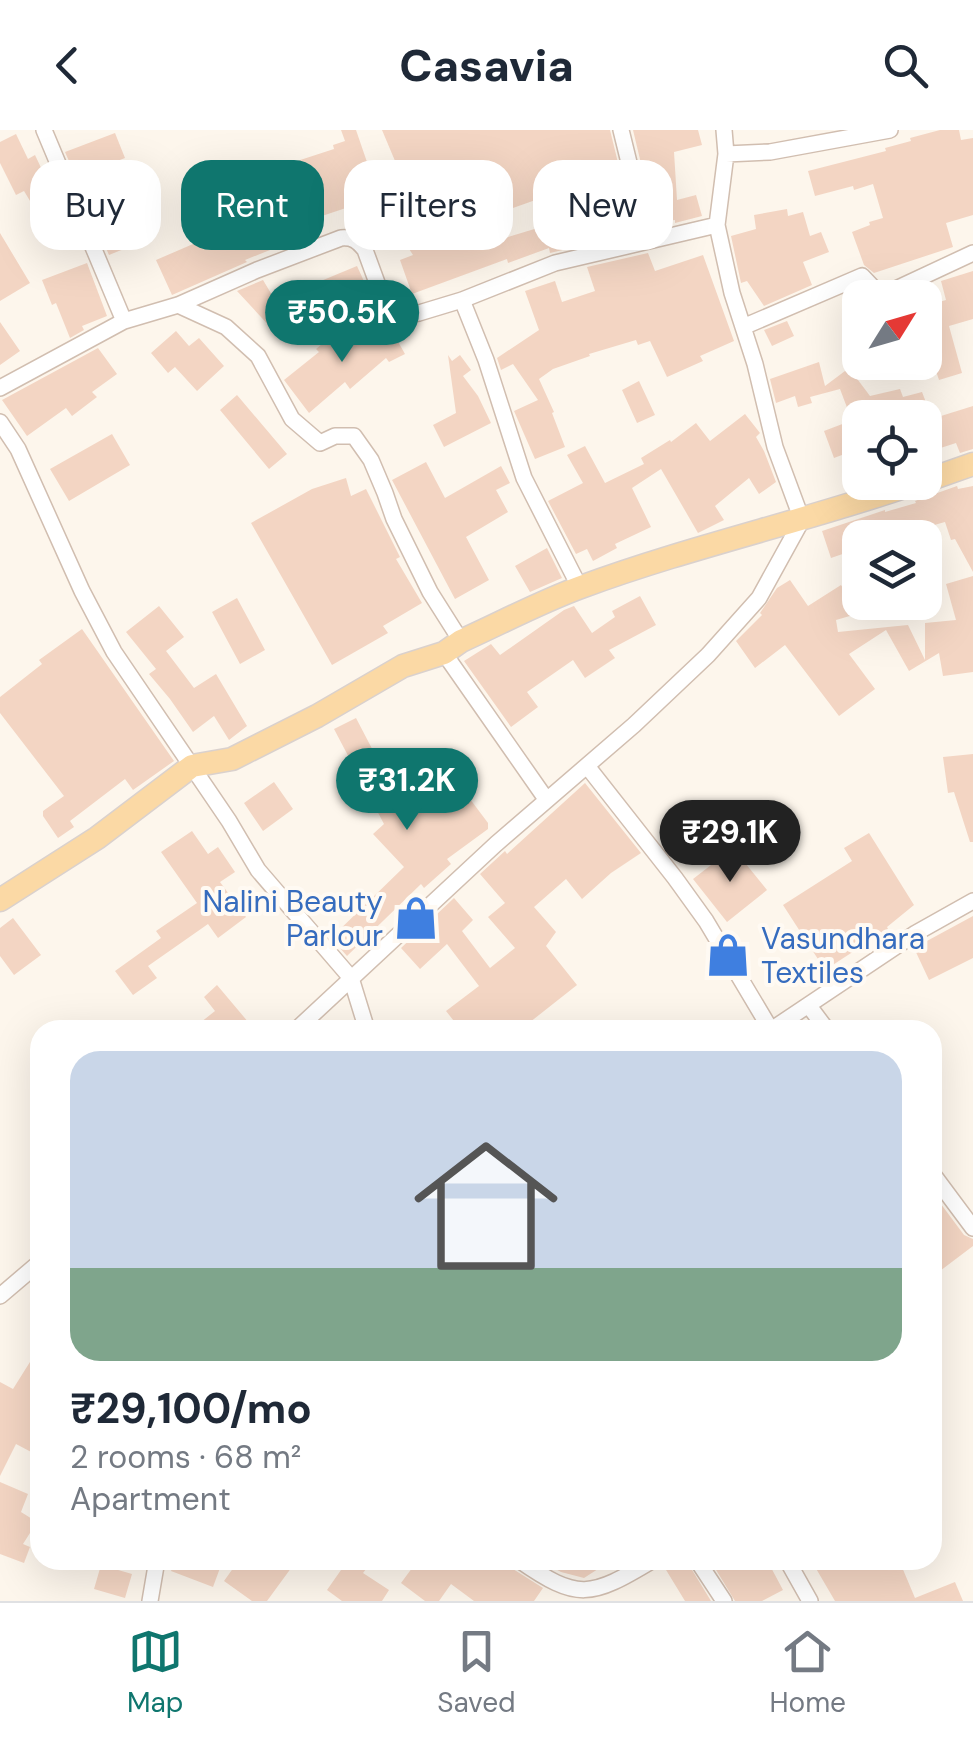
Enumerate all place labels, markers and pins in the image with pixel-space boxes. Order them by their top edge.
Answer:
pin: ₹50.5K [261,280,423,365]
pin: ₹31.2K [326,748,488,833]
pin: ₹29.1K [649,800,811,885]
place label: Nalini Beauty Parlour [203,882,383,955]
shop icon: Nalini Beauty Parlour [392,894,440,942]
place label: Vasundhara Textiles [761,919,925,992]
shop icon: Vasundhara Textiles [704,931,752,979]

